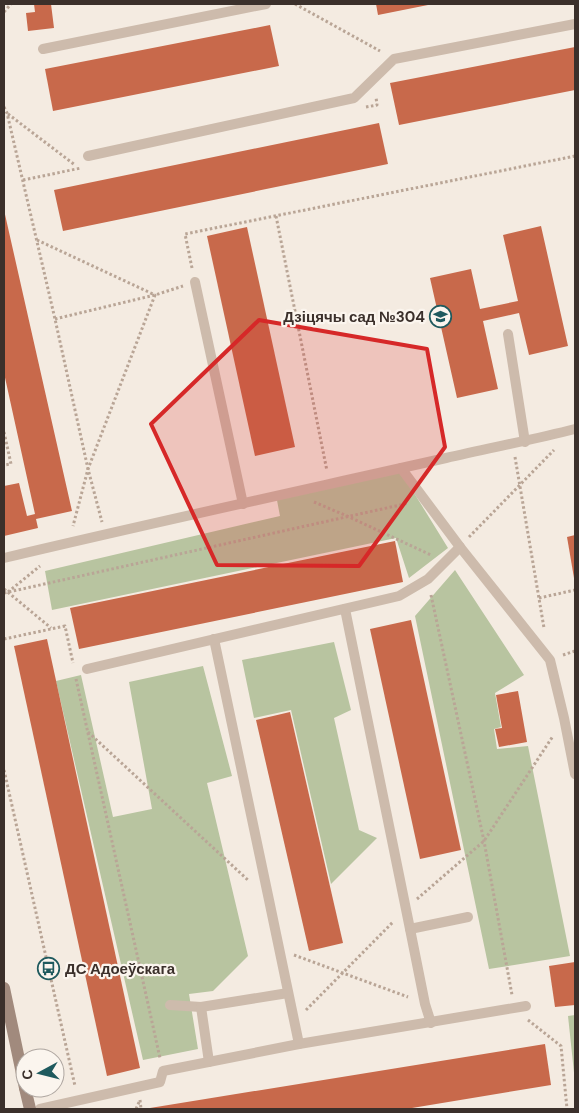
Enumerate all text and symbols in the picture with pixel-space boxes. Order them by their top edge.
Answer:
school or university icon: Дзіцячы сад №304 [429,305,453,329]
place label: Дзіцячы сад №304 [283,307,425,327]
bus stop icon: ДС Адоеўскага [37,957,61,981]
place label: ДС Адоеўскага [65,959,176,979]
north arrow [15,1048,65,1098]
text: С [18,1068,37,1081]

